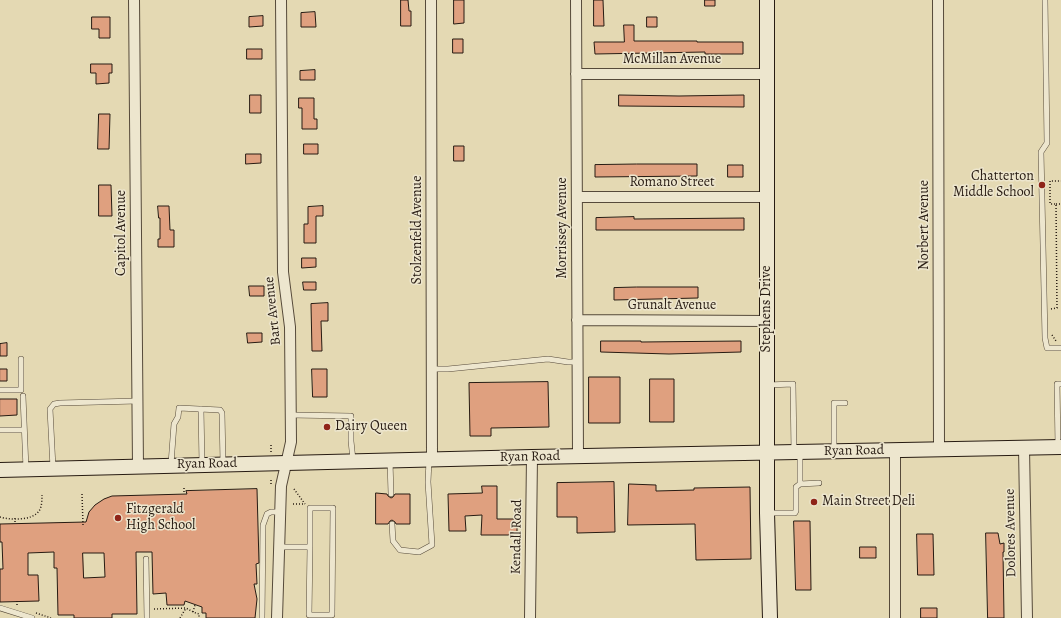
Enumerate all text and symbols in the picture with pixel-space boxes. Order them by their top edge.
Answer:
street label: McMillan Avenue [623,52,721,68]
place label: Chatterton Middle School [953,169,1034,202]
street label: Romano Street [629,175,715,191]
street label: Stolzenfeld Avenue [410,176,426,284]
street label: Morrissey Avenue [555,177,571,279]
street label: Norbert Avenue [917,180,933,270]
marker: Chatterton Middle School [1037,180,1047,190]
street label: Capitol Avenue [114,190,130,276]
street label: Stephens Drive [759,266,775,352]
street label: Bart Avenue [261,276,285,346]
street label: Grunalt Avenue [628,298,716,314]
place label: Dairy Queen [335,419,407,435]
marker: Dairy Queen [322,422,332,432]
street label: Ryan Road [824,442,884,460]
street label: Ryan Road [500,448,560,466]
street label: Ryan Road [177,455,237,473]
street label: Dolores Avenue [1002,488,1020,578]
place label: Main Street Deli [822,494,915,510]
marker: Main Street Deli [809,497,819,507]
street label: Kendall Road [508,499,526,575]
place label: Fitzgerald High School [126,502,196,534]
marker: Fitzgerald High School [113,513,123,523]

